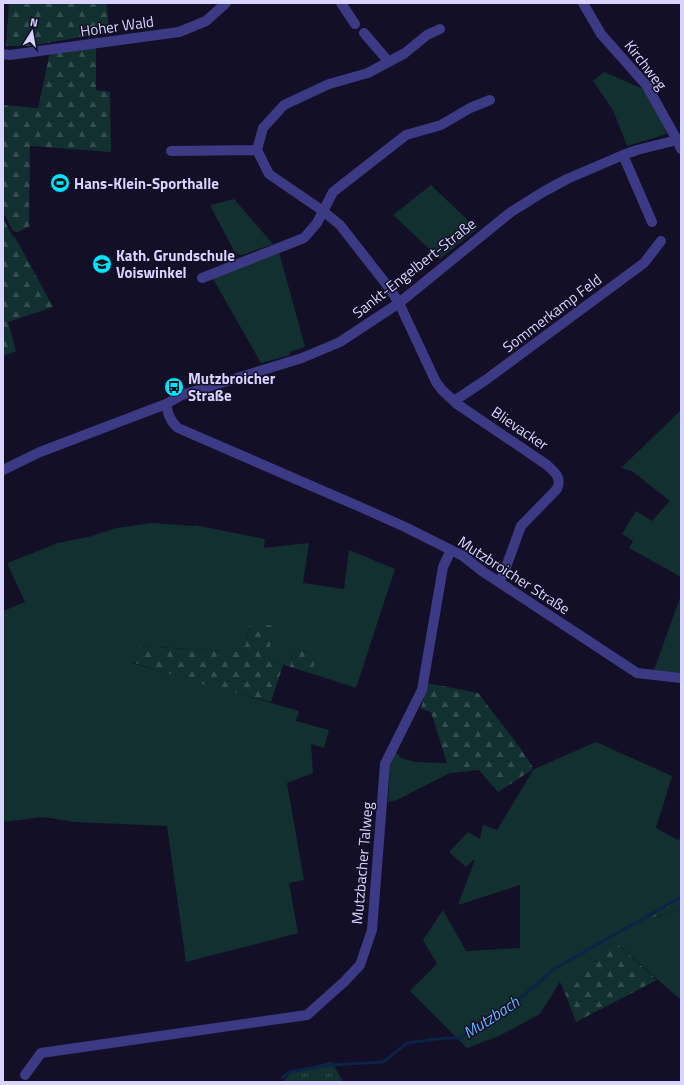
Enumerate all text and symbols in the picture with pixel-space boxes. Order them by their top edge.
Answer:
street label: Hoher Wald [79,9,155,43]
north arrow [12,12,52,52]
text: N [29,14,39,31]
street label: Kirchweg [619,35,673,95]
sports icon: Hans-Klein-Sporthalle [49,172,71,194]
place label: Hans-Klein-Sporthalle [74,172,219,195]
street label: Sankt-Engelbert-Straße [347,212,481,324]
place label: Kath. Grundschule Voiswinkel [116,244,235,284]
school or university icon: Kath. Grundschule Voiswinkel [91,253,113,275]
street label: Sommerkamp Feld [498,268,606,358]
place label: Mutzbroicher Straße [188,367,276,407]
bus stop icon: Mutzbroicher Straße [163,376,185,398]
street label: Blievacker [487,400,553,456]
street label: Mutzbroicher Straße [453,530,575,620]
street label: Mutzbacher Talweg [345,800,379,925]
water label: Mutzbach [458,989,525,1044]

